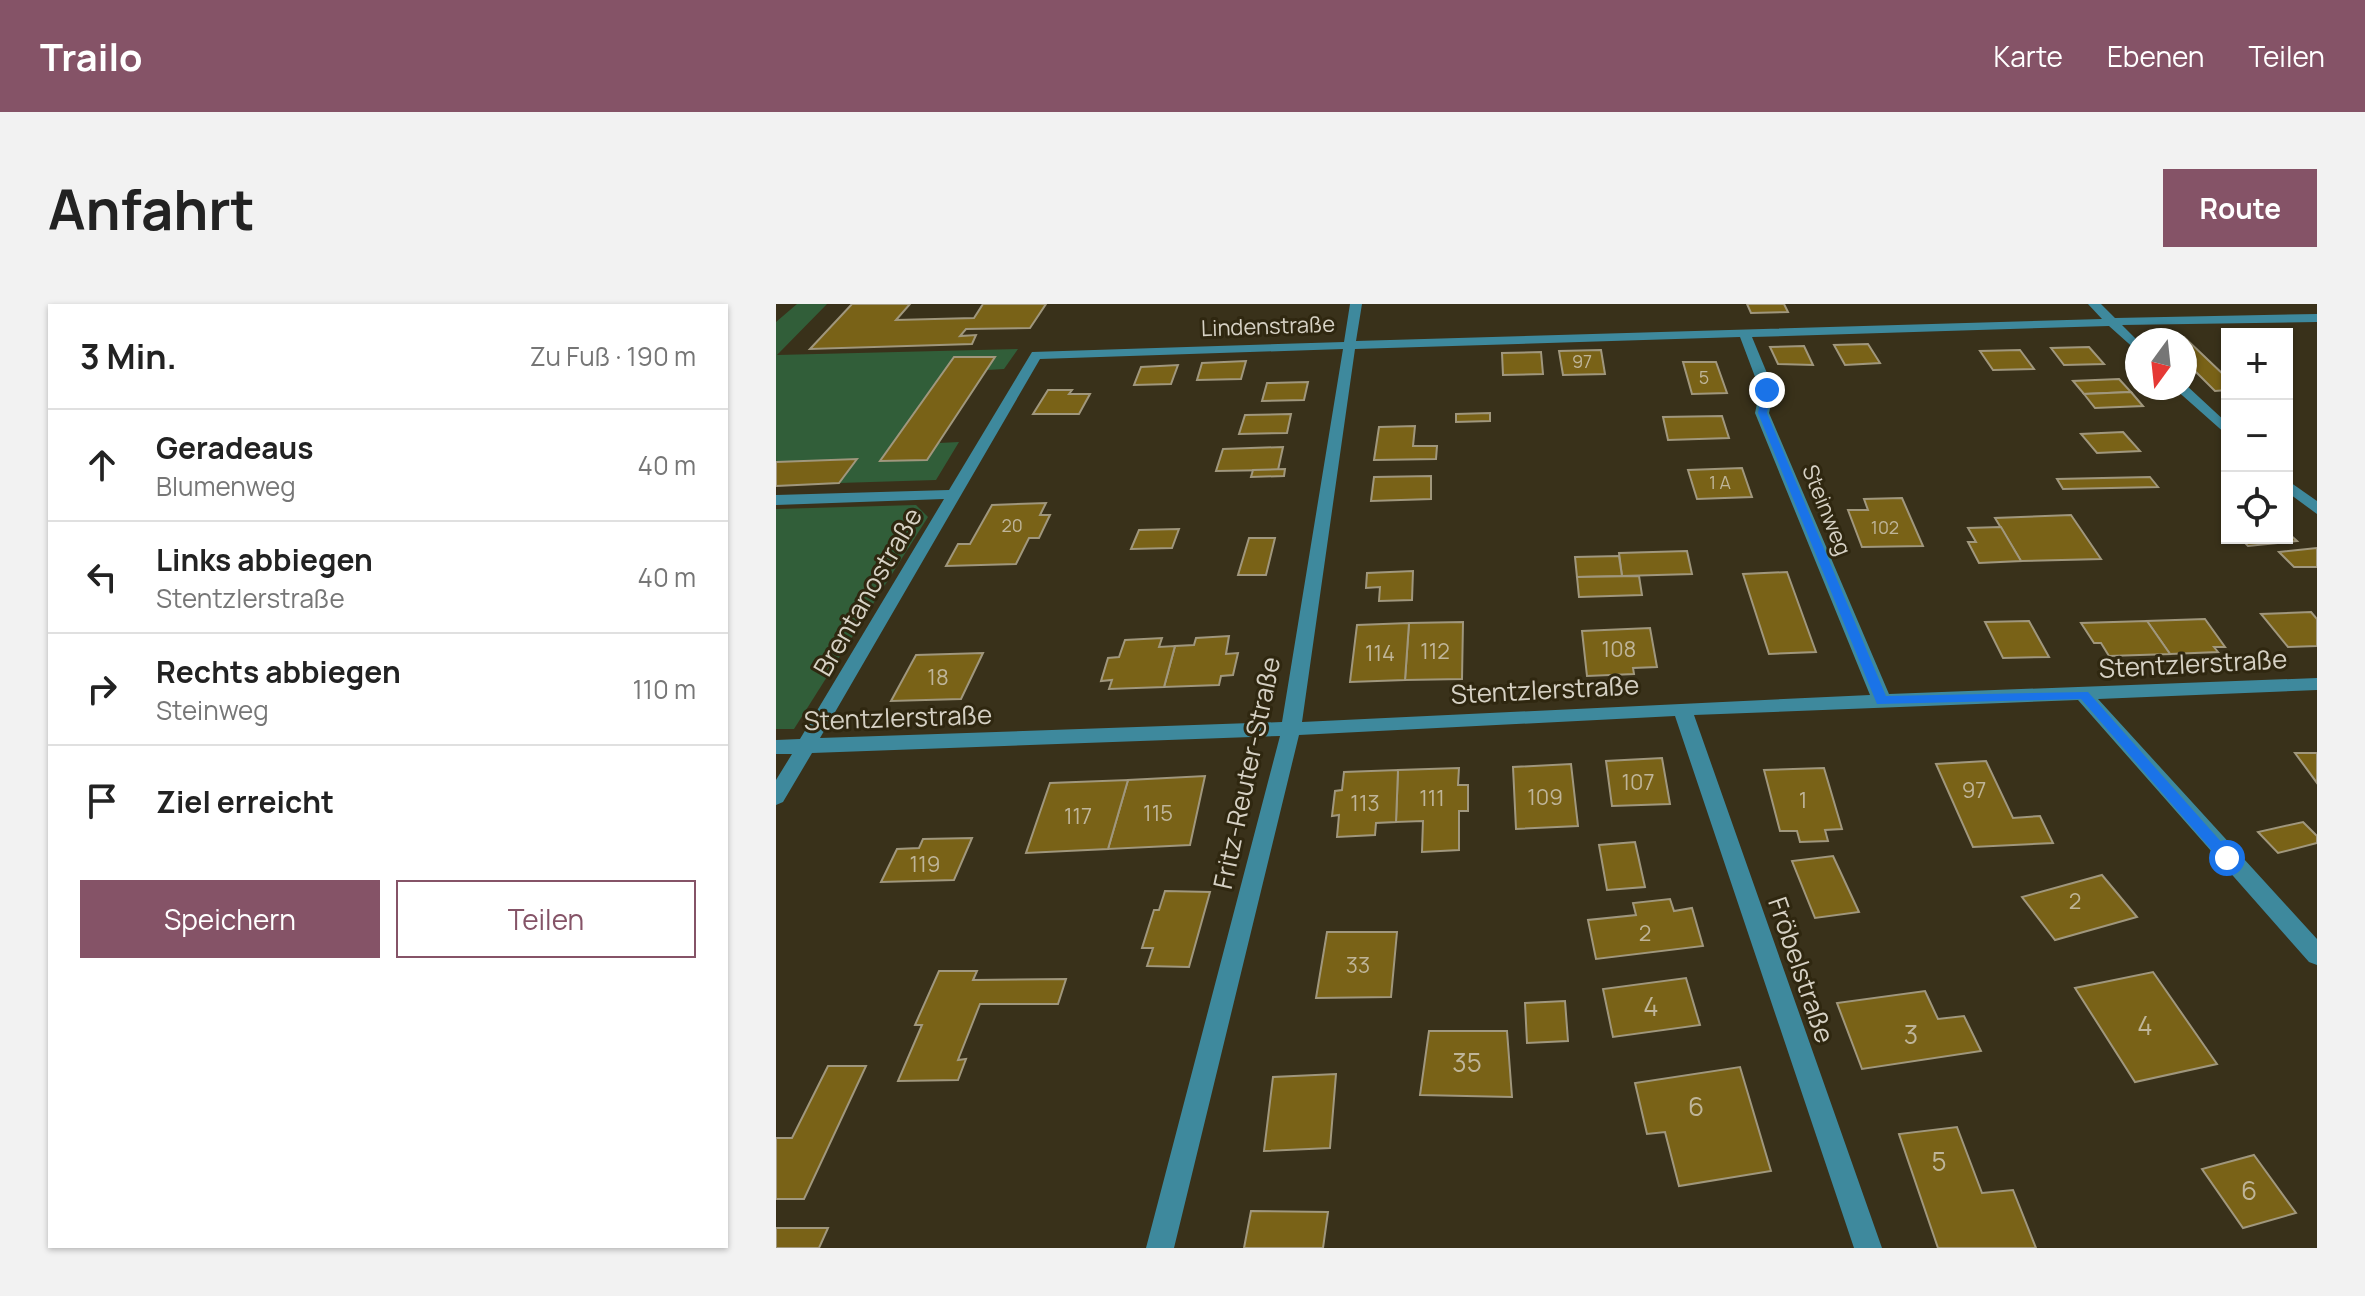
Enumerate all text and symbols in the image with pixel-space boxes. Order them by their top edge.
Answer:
text: Trailo [40,30,143,82]
text: Karte [1994,37,2063,75]
text: Ebenen [2107,37,2205,75]
text: Teilen [2249,37,2325,75]
button: Route [2163,169,2317,247]
text: Anfahrt [48,170,255,247]
street label: Lindenstraße [1200,309,1336,343]
north arrow [2125,328,2197,400]
map controls [2221,328,2293,544]
button: + [2221,328,2293,400]
text: 3 Min. [80,333,177,379]
text: Zu Fuß · 190 m [530,338,696,374]
house number: 97 [1572,349,1592,373]
house number: 5 [1699,365,1709,389]
route end [1749,372,1785,408]
button: − [2221,400,2293,472]
text: Geradeaus [156,427,313,468]
icon: ahead [80,443,124,487]
text: 40 m [638,447,696,483]
street label: Steinweg [1795,460,1859,560]
text: Blumenweg [156,468,296,504]
house number: 1 A [1709,470,1732,494]
button: locate [2221,472,2293,544]
street label: Brentanostraße [804,501,930,682]
house number: 20 [1001,513,1023,537]
house number: 102 [1871,515,1899,539]
text: Links abbiegen [156,539,373,580]
icon: left [80,555,124,599]
text: 40 m [638,559,696,595]
text: Stentzlerstraße [156,580,345,616]
house number: 108 [1602,634,1636,664]
house number: 112 [1420,636,1450,666]
house number: 114 [1365,638,1395,668]
street label: Stentzlerstraße [2098,640,2288,686]
text: Rechts abbiegen [156,651,401,692]
street label: Fritz-Reuter-Straße [1204,653,1288,892]
house number: 18 [927,662,949,692]
street label: Stentzlerstraße [1450,666,1640,712]
icon: right [80,667,124,711]
text: 110 m [633,671,696,707]
text: Steinweg [156,692,269,728]
street label: Stentzlerstraße [803,696,993,738]
house number: 107 [1621,767,1655,797]
house number: 97 [1962,775,1986,805]
icon: arrive [80,779,124,823]
text: Ziel erreicht [156,781,334,822]
house number: 109 [1527,782,1563,812]
house number: 111 [1419,783,1445,813]
house number: 1 [1799,785,1807,815]
house number: 113 [1350,788,1380,818]
house number: 115 [1143,798,1173,828]
house number: 117 [1064,801,1092,831]
route start [2209,840,2245,876]
house number: 119 [910,849,940,879]
button: Speichern [80,880,380,958]
button: Teilen [396,880,696,958]
house number: 2 [2069,886,2081,916]
street label: Fröbelstraße [1760,892,1844,1048]
house number: 2 [1639,918,1651,948]
house number: 33 [1346,950,1370,980]
house number: 4 [1643,988,1659,1024]
house number: 4 [2137,1007,2153,1043]
house number: 3 [1904,1016,1918,1052]
house number: 35 [1452,1044,1482,1080]
house number: 6 [1688,1088,1704,1124]
house number: 5 [1931,1143,1947,1179]
house number: 6 [2241,1172,2257,1208]

